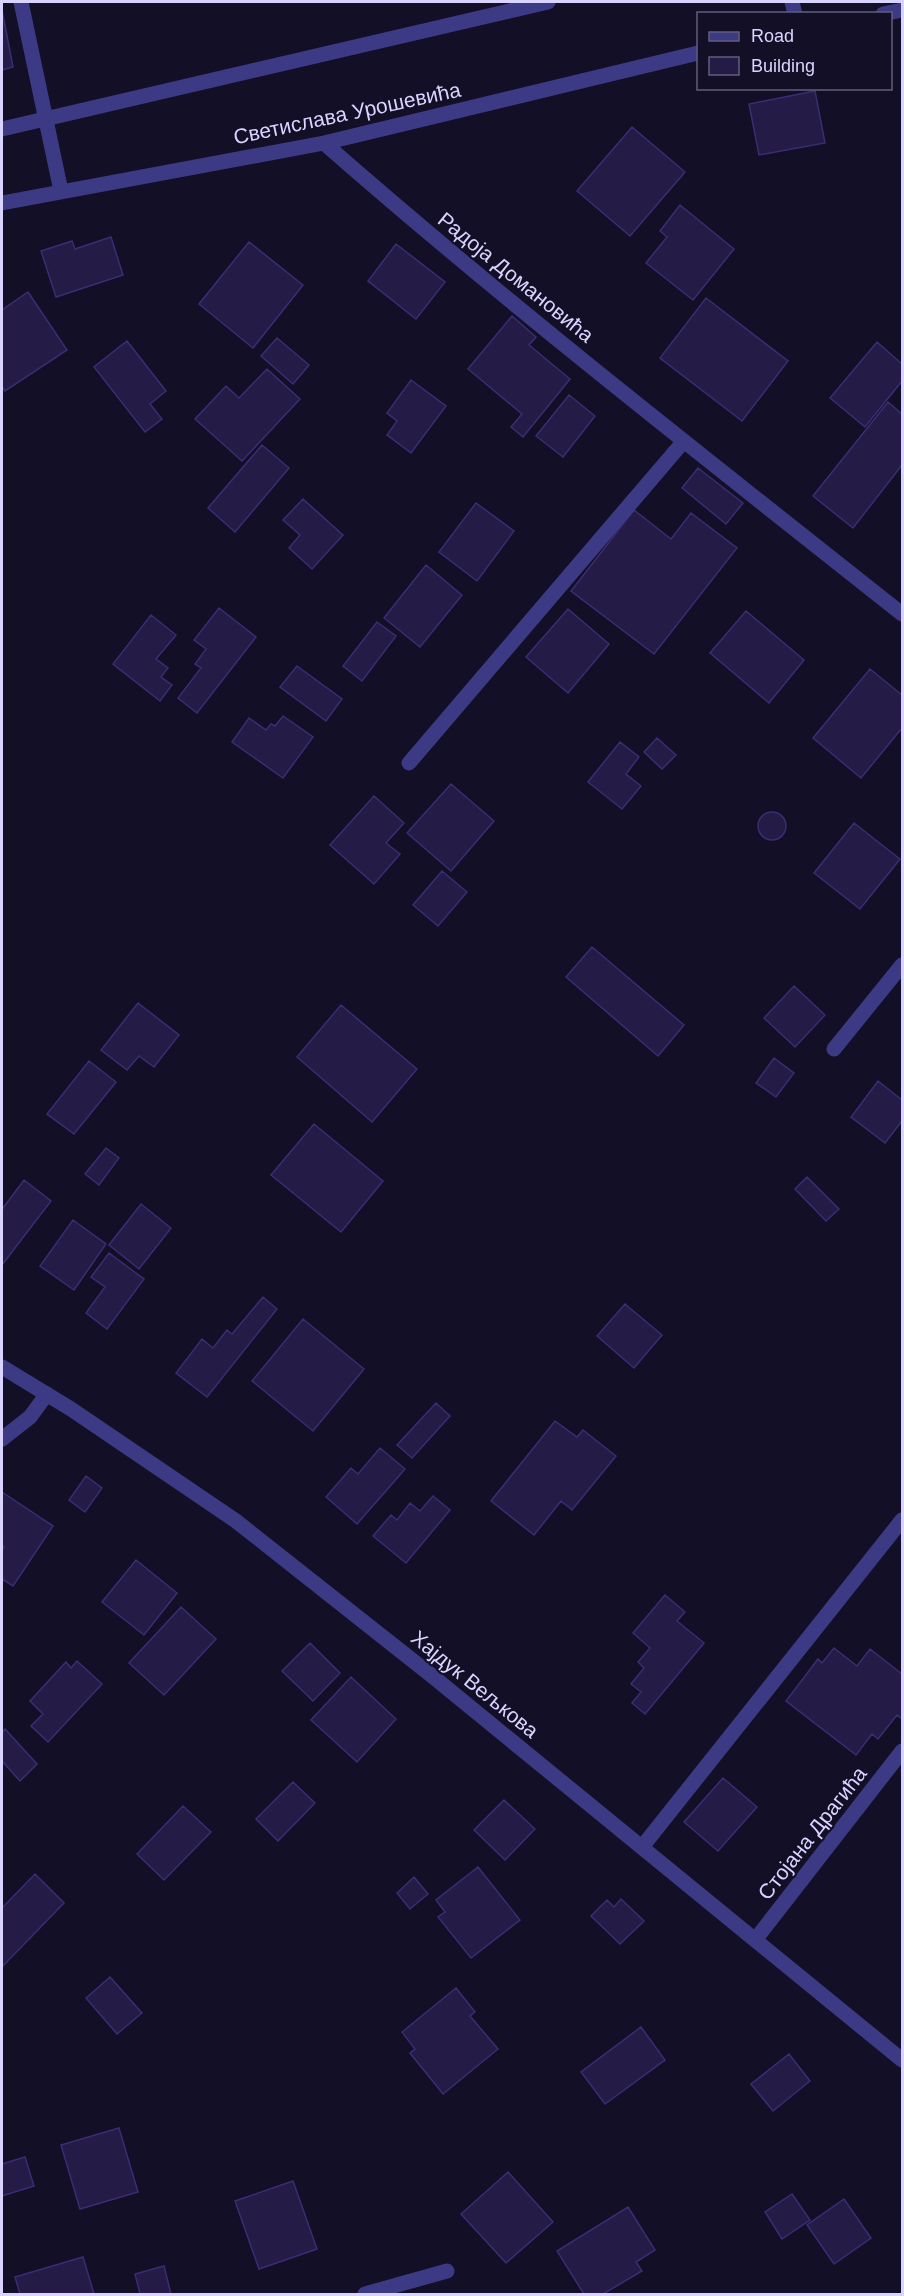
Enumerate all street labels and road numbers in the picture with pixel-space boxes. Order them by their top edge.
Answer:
street label: Светислава Урошевића [231,78,463,148]
street label: Радоја Домановића [434,207,598,347]
street label: Хајдук Вељкова [407,1626,543,1742]
street label: Стојана Драгића [753,1762,871,1904]

